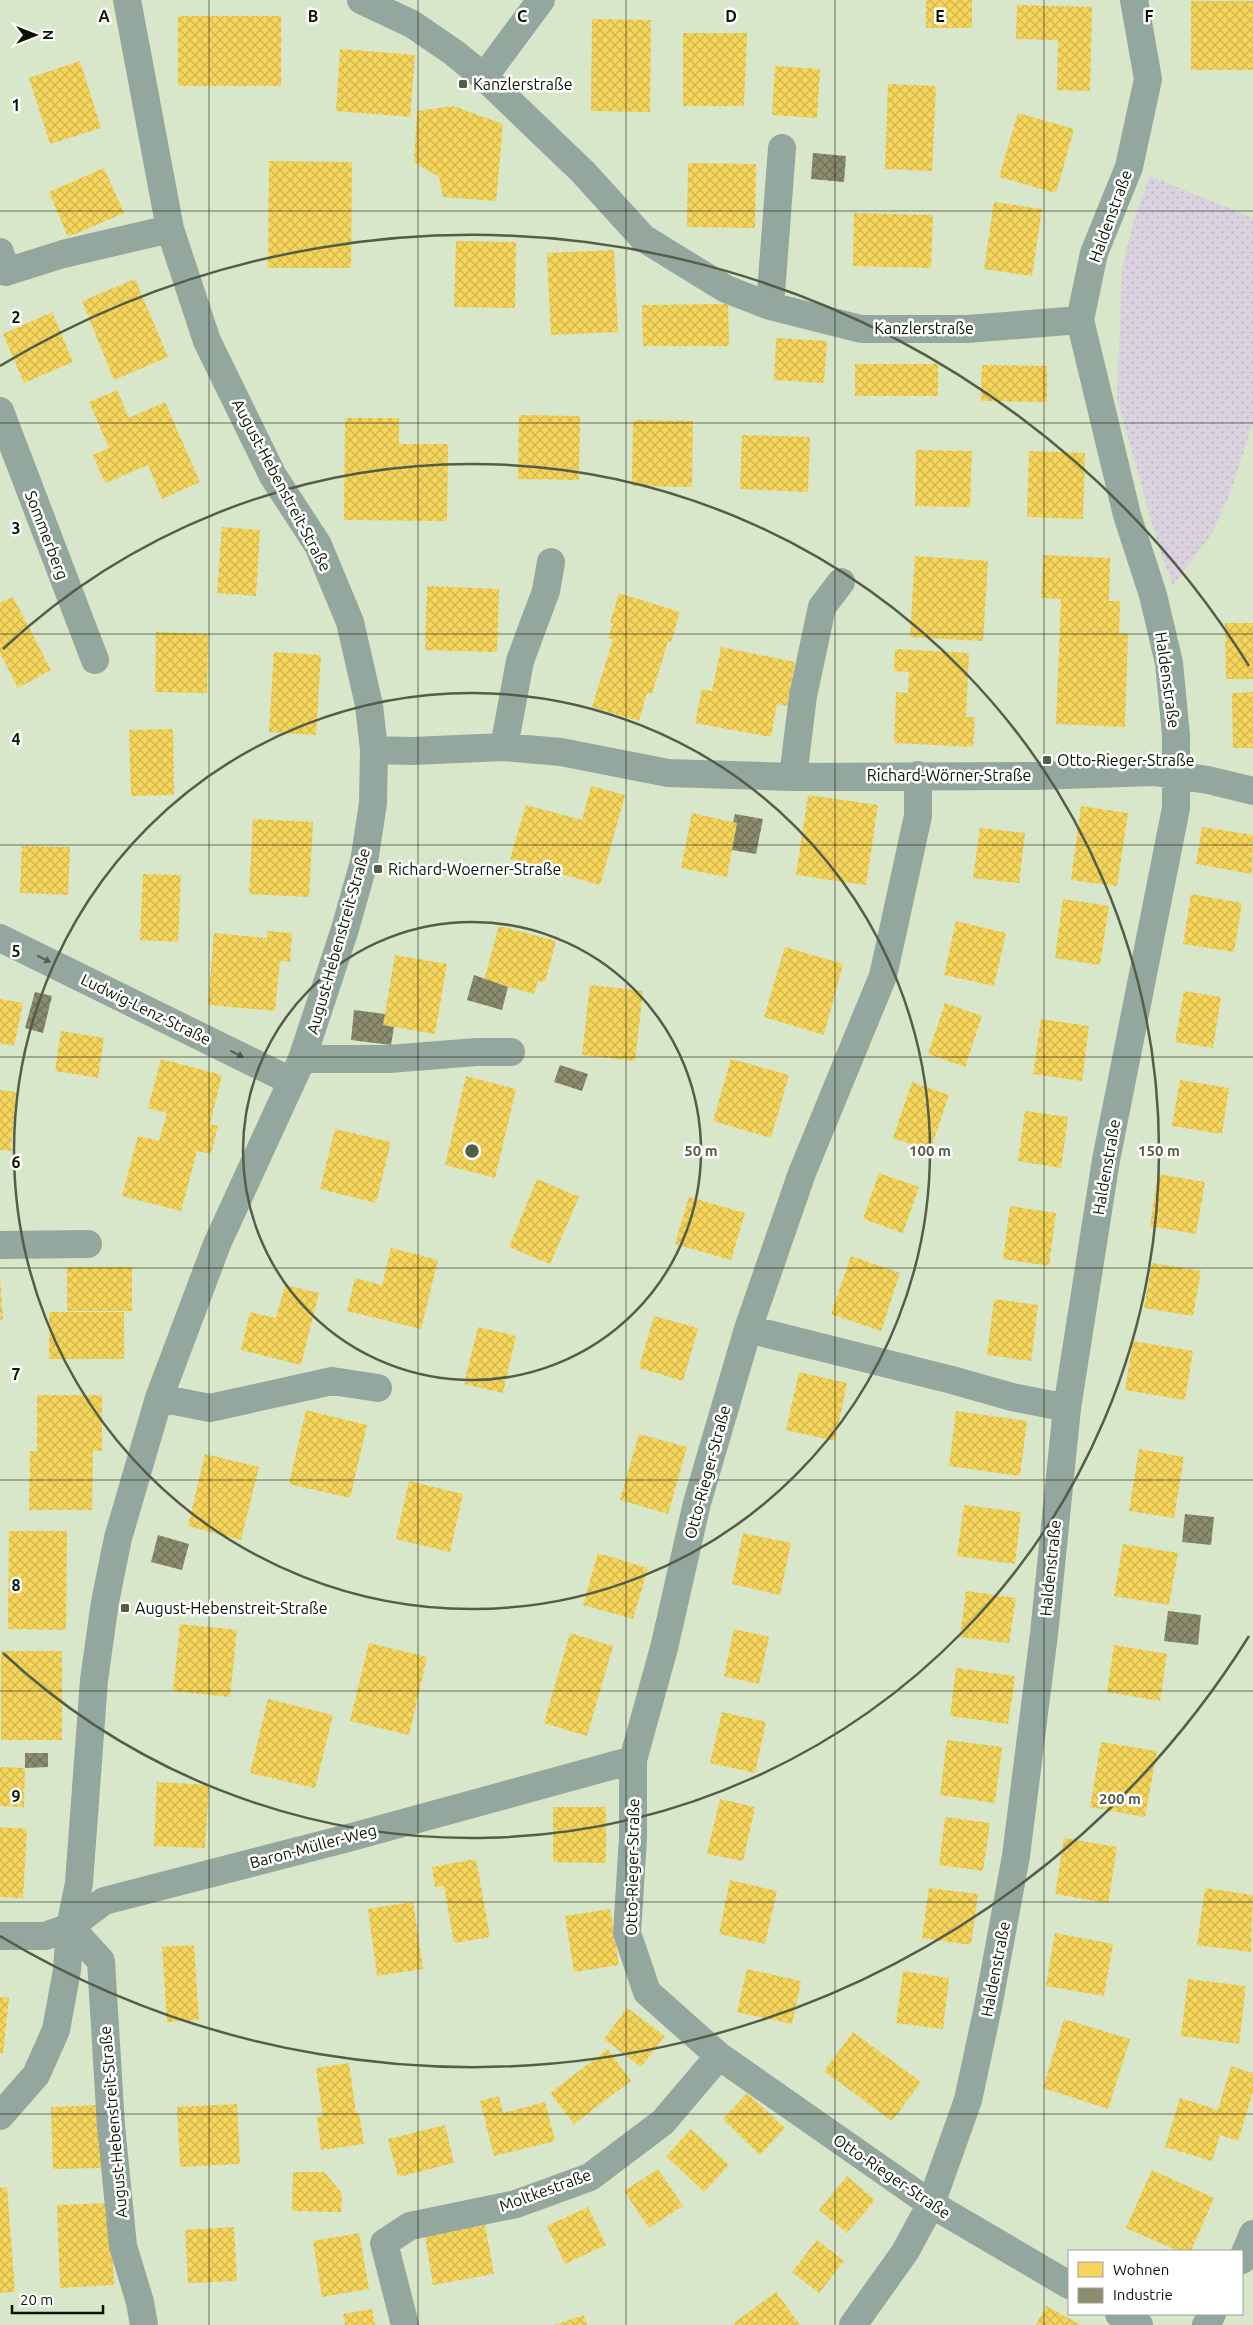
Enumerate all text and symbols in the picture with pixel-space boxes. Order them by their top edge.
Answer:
text: A [98,7,110,25]
text: B [308,7,318,25]
text: C [517,7,527,25]
text: D [725,7,737,25]
text: E [935,7,945,25]
text: F [1145,7,1154,25]
north arrow [10,10,60,60]
text: N [40,30,56,40]
place label: Kanzlerstraße [473,75,573,93]
marker: Kanzlerstraße [457,78,469,90]
text: 1 [11,96,21,114]
street label: Haldenstraße [1085,167,1135,265]
text: 2 [11,308,21,326]
street label: Kanzlerstraße [874,319,974,337]
street label: August-Hebenstreit-Straße [229,396,335,574]
street label: Sommerberg [22,488,72,582]
text: 3 [11,519,21,537]
street label: Haldenstraße [1152,631,1184,729]
text: 4 [11,730,21,748]
place label: Otto-Rieger-Straße [1057,751,1195,769]
marker: Otto-Rieger-Straße [1041,754,1053,766]
street label: Richard-Wörner-Straße [867,766,1031,784]
street label: August-Hebenstreit-Straße [303,846,373,1036]
place label: Richard-Woerner-Straße [388,860,561,878]
marker: Richard-Woerner-Straße [372,863,384,875]
text: 5 [11,942,21,960]
one-way arrow [37,955,51,963]
street label: Ludwig-Lenz-Straße [78,970,214,1048]
one-way arrow [230,1050,244,1058]
street label: Haldenstraße [1089,1118,1123,1216]
centre of rings [463,1142,481,1160]
text: 50 m [684,1142,718,1159]
text: 100 m [909,1142,951,1159]
text: 150 m [1138,1142,1180,1159]
text: 6 [11,1153,21,1171]
text: 7 [11,1365,21,1383]
street label: Otto-Rieger-Straße [681,1403,733,1541]
street label: Haldenstraße [1036,1519,1064,1617]
text: 8 [11,1576,21,1594]
place label: August-Hebenstreit-Straße [135,1599,328,1617]
marker: August-Hebenstreit-Straße [119,1602,131,1614]
text: 9 [11,1787,21,1805]
text: 200 m [1099,1790,1141,1807]
street label: Otto-Rieger-Straße [622,1798,642,1936]
street label: Baron-Müller-Weg [248,1820,378,1872]
street label: Haldenstraße [977,1920,1013,2018]
street label: August-Hebenstreit-Straße [96,2025,130,2219]
street label: Otto-Rieger-Straße [830,2130,954,2222]
street label: Moltkestraße [497,2165,593,2215]
legend [1068,2250,1243,2315]
text: Wohnen [1113,2261,1169,2278]
scale bar [12,2282,104,2314]
text: Industrie [1113,2286,1173,2303]
text: 20 m [20,2291,53,2308]

